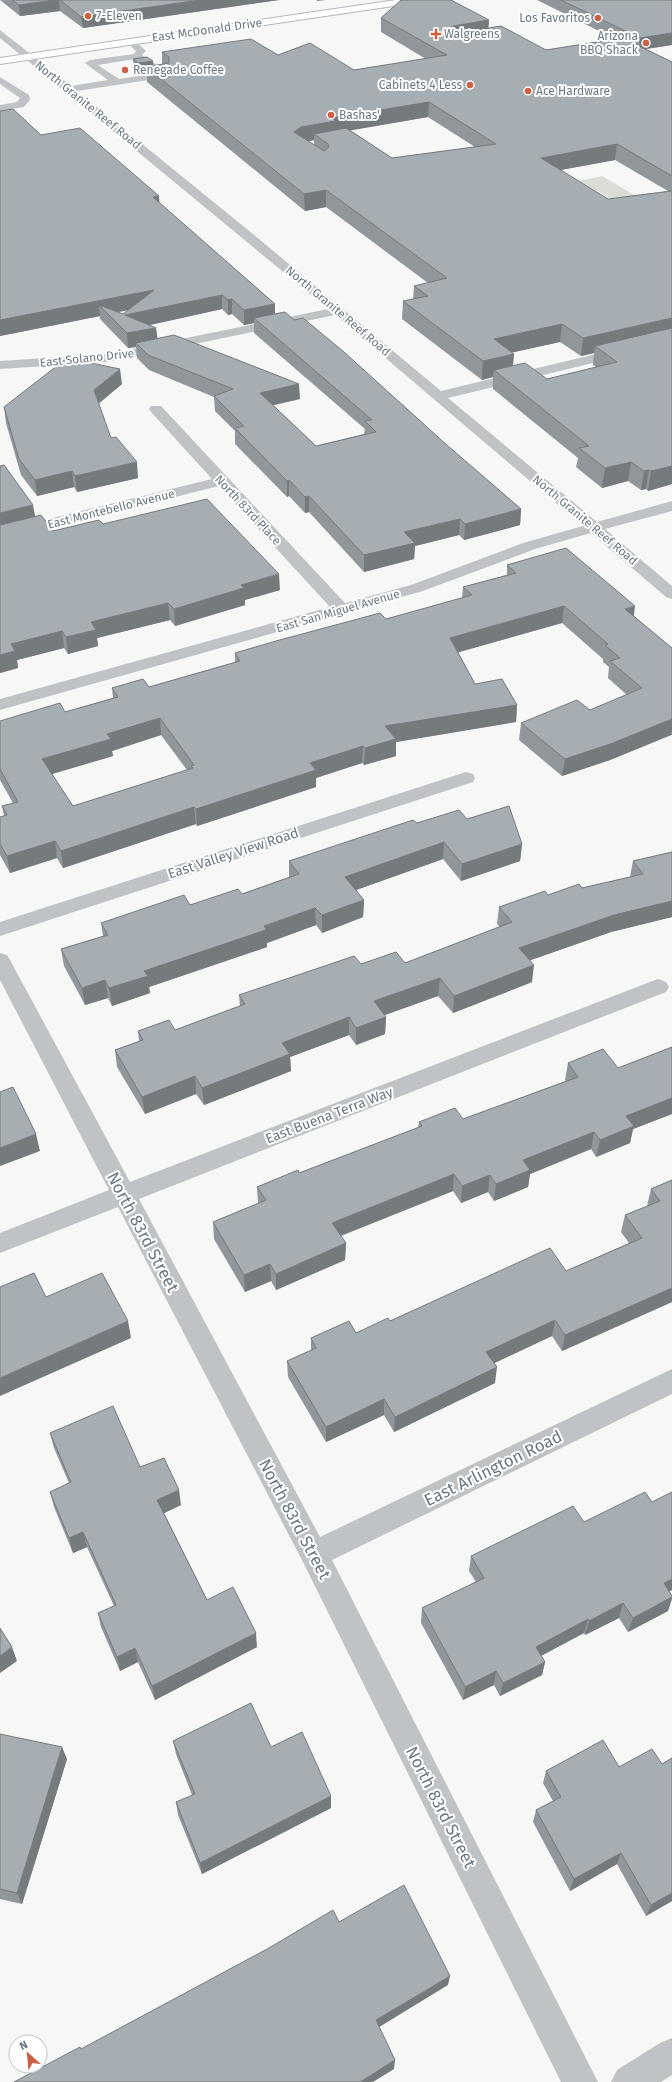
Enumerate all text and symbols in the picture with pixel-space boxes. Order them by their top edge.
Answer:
place label: 7-Eleven [96,9,142,23]
marker: 7-Eleven [83,11,93,21]
place label: Los Favoritos [519,11,590,25]
marker: Los Favoritos [593,13,603,23]
street label: East McDonald Drive [151,15,263,45]
place label: Walgreens [444,27,500,41]
marker: Walgreens [431,29,441,39]
place label: Arizona BBQ Shack [580,29,639,57]
marker: Arizona BBQ Shack [641,38,651,48]
street label: North Granite Reef Road [32,58,144,152]
place label: Renegade Coffee [133,63,224,77]
marker: Renegade Coffee [120,65,130,75]
place label: Cabinets 4 Less [379,78,462,92]
marker: Cabinets 4 Less [465,80,475,90]
place label: Ace Hardware [536,84,610,98]
marker: Ace Hardware [523,86,533,96]
place label: Bashas' [339,108,380,122]
marker: Bashas' [326,110,336,120]
street label: North Granite Reef Road [283,263,393,359]
street label: East Solano Drive [39,346,135,370]
street label: North 83rd Place [212,472,284,548]
street label: North Granite Reef Road [530,472,640,568]
street label: East Montebello Avenue [46,486,176,532]
street label: East San Miguel Avenue [275,587,401,635]
street label: East Valley View Road [166,824,301,883]
street label: East Buena Terra Way [263,1083,395,1148]
street label: North 83rd Street [102,1168,184,1297]
street label: East Arlington Road [421,1426,566,1511]
street label: North 83rd Street [254,1455,336,1584]
street label: North 83rd Street [401,1743,481,1872]
north arrow [8,2034,48,2074]
text: N [17,2038,30,2053]

